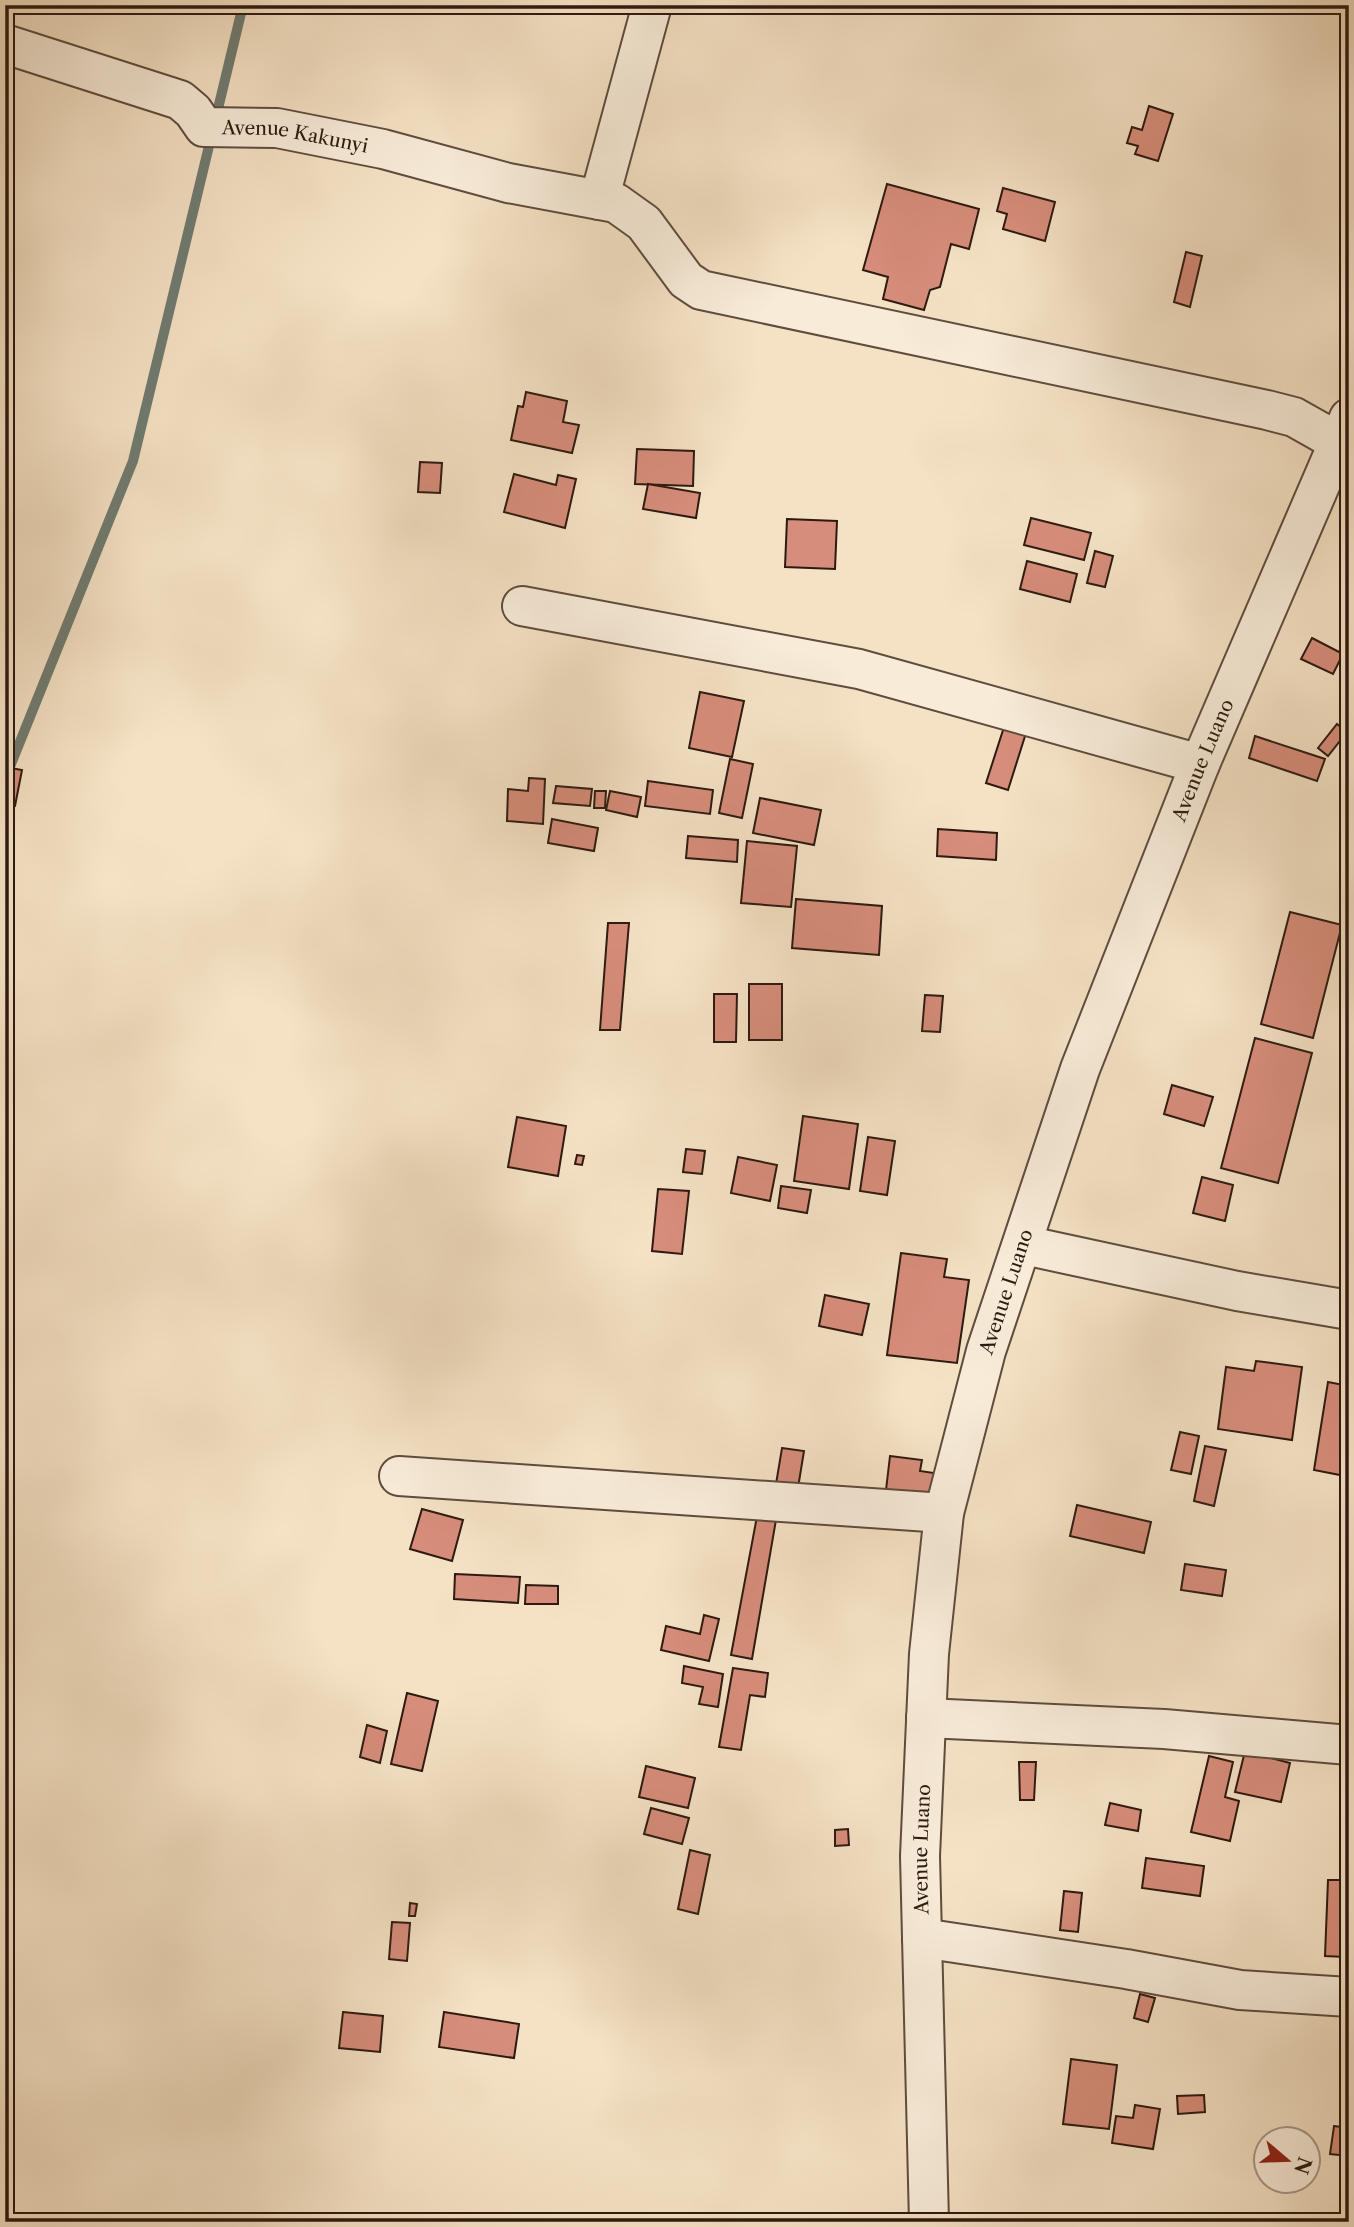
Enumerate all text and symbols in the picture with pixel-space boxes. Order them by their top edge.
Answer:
street label: Avenue Kakunyi [221,116,370,157]
street label: Avenue Luano [1167,695,1238,826]
street label: Avenue Luano [974,1226,1037,1358]
street label: Avenue Luano [908,1783,935,1916]
north arrow [1252,2126,1322,2196]
text: N [1289,2154,1316,2177]

